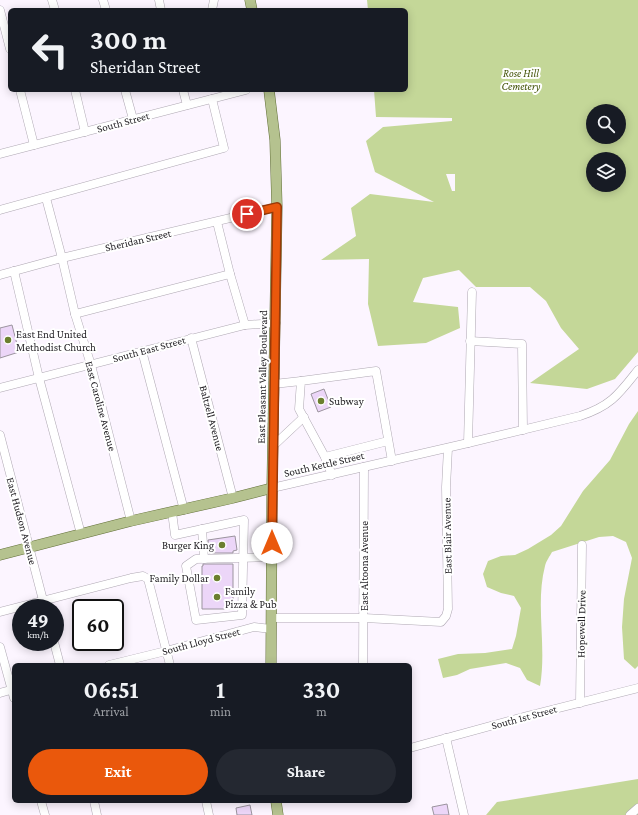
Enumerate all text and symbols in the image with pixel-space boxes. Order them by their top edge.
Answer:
icon: left [24,24,76,76]
text: 300 m [90,24,167,55]
text: Sheridan Street [90,57,200,77]
park label: Rose Hill Cemetery [502,67,541,93]
map controls [586,104,626,192]
button: search [586,104,626,144]
street label: South Street [95,109,151,135]
button: layers [586,152,626,192]
pin [230,197,264,231]
icon: arrive [236,203,258,225]
street label: Sheridan Street [104,227,172,253]
street label: East Pleasant Valley Boulevard [255,310,270,444]
place label: East End United Methodist Church [16,328,96,353]
street label: South East Street [111,333,187,364]
marker: East End United Methodist Church [3,335,13,345]
street label: East Caroline Avenue [83,360,119,452]
street label: Baltzell Avenue [197,384,227,452]
place label: Subway [329,395,365,408]
marker: Subway [316,396,326,406]
street label: South Kettle Street [283,449,366,479]
street label: East Hudson Avenue [5,476,39,566]
street label: East Blair Avenue [440,498,454,574]
street label: East Altoona Avenue [358,521,370,611]
position arrow [251,522,293,564]
place label: Burger King [162,539,215,552]
marker: Burger King [217,540,227,550]
place label: Family Dollar [149,572,209,585]
marker: Family Dollar [212,573,222,583]
place label: Family Pizza & Pub [225,585,277,610]
street label: Hopewell Drive [574,590,589,658]
marker: Family Pizza & Pub [212,592,222,602]
speed limit sign: 60 [72,599,124,651]
text: 49 [27,609,49,631]
street label: South Lloyd Street [161,625,242,658]
text: km/h [27,629,49,640]
text: 06:51 [84,676,139,703]
text: 1 [216,676,225,703]
text: 330 [303,676,340,703]
street label: South 1st Street [490,702,558,732]
text: Arrival [93,704,129,719]
text: min [210,704,231,719]
text: m [316,704,327,719]
button: Exit [28,749,208,795]
button: Share [216,749,396,795]

